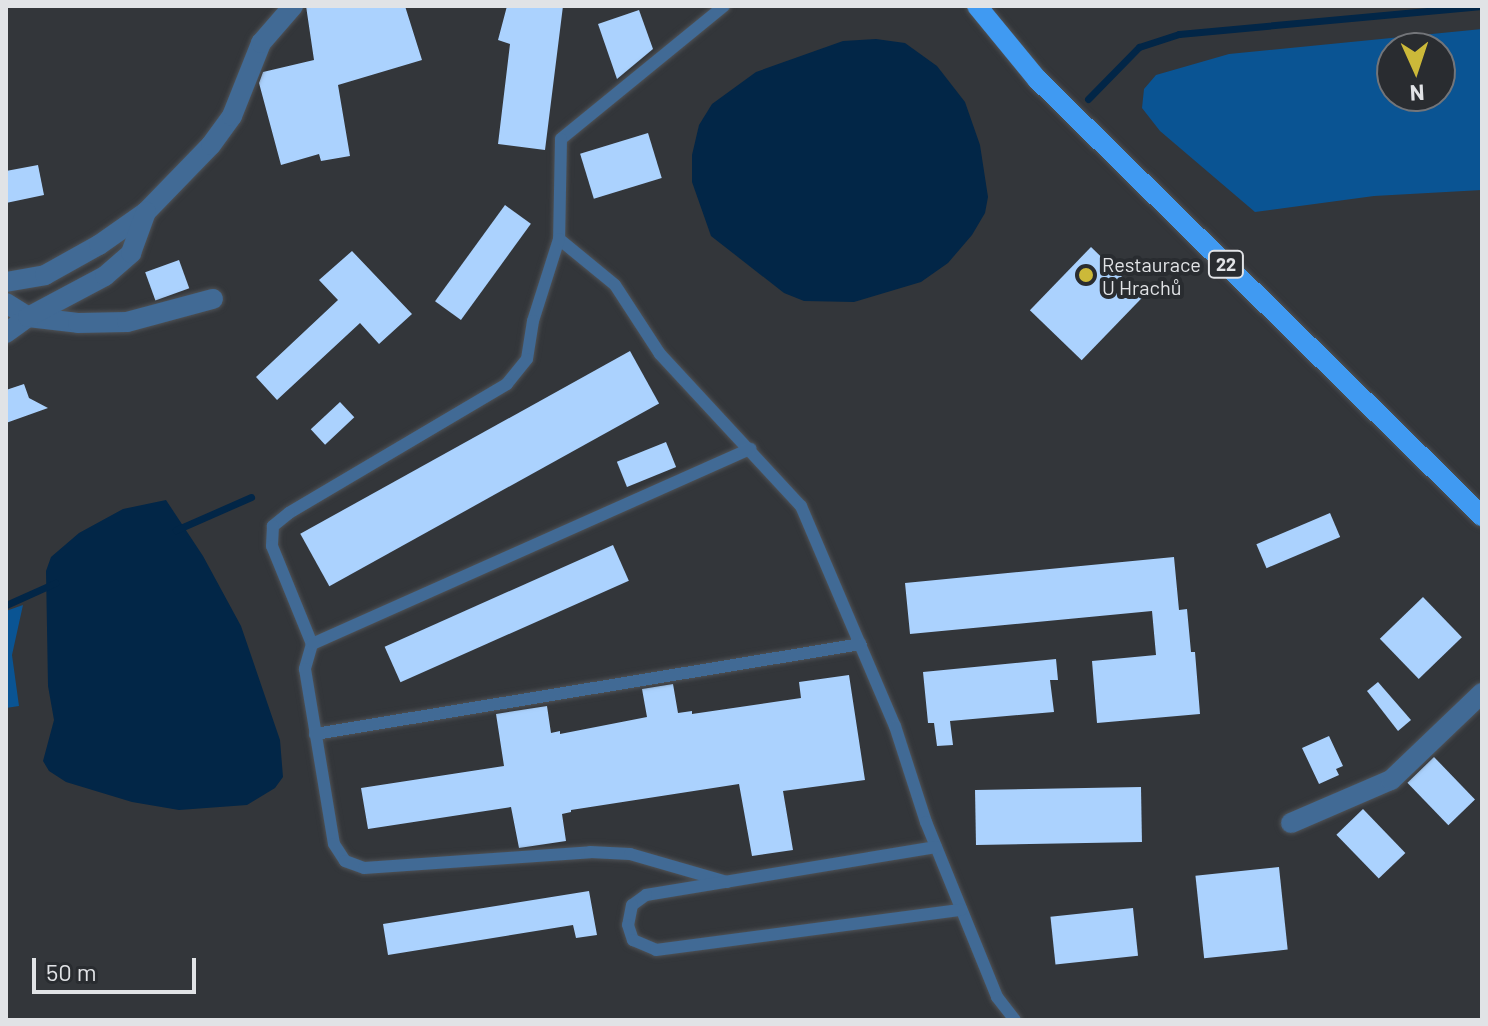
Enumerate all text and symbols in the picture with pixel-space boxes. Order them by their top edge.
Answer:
north arrow [1376,32,1456,112]
text: N [1409,81,1425,107]
road number: 22 [1206,250,1246,278]
place label: Restaurace U Hrachů [1102,252,1201,299]
marker: Restaurace U Hrachů [1077,266,1095,284]
scale bar [36,942,200,992]
text: 50 m [46,957,97,986]

